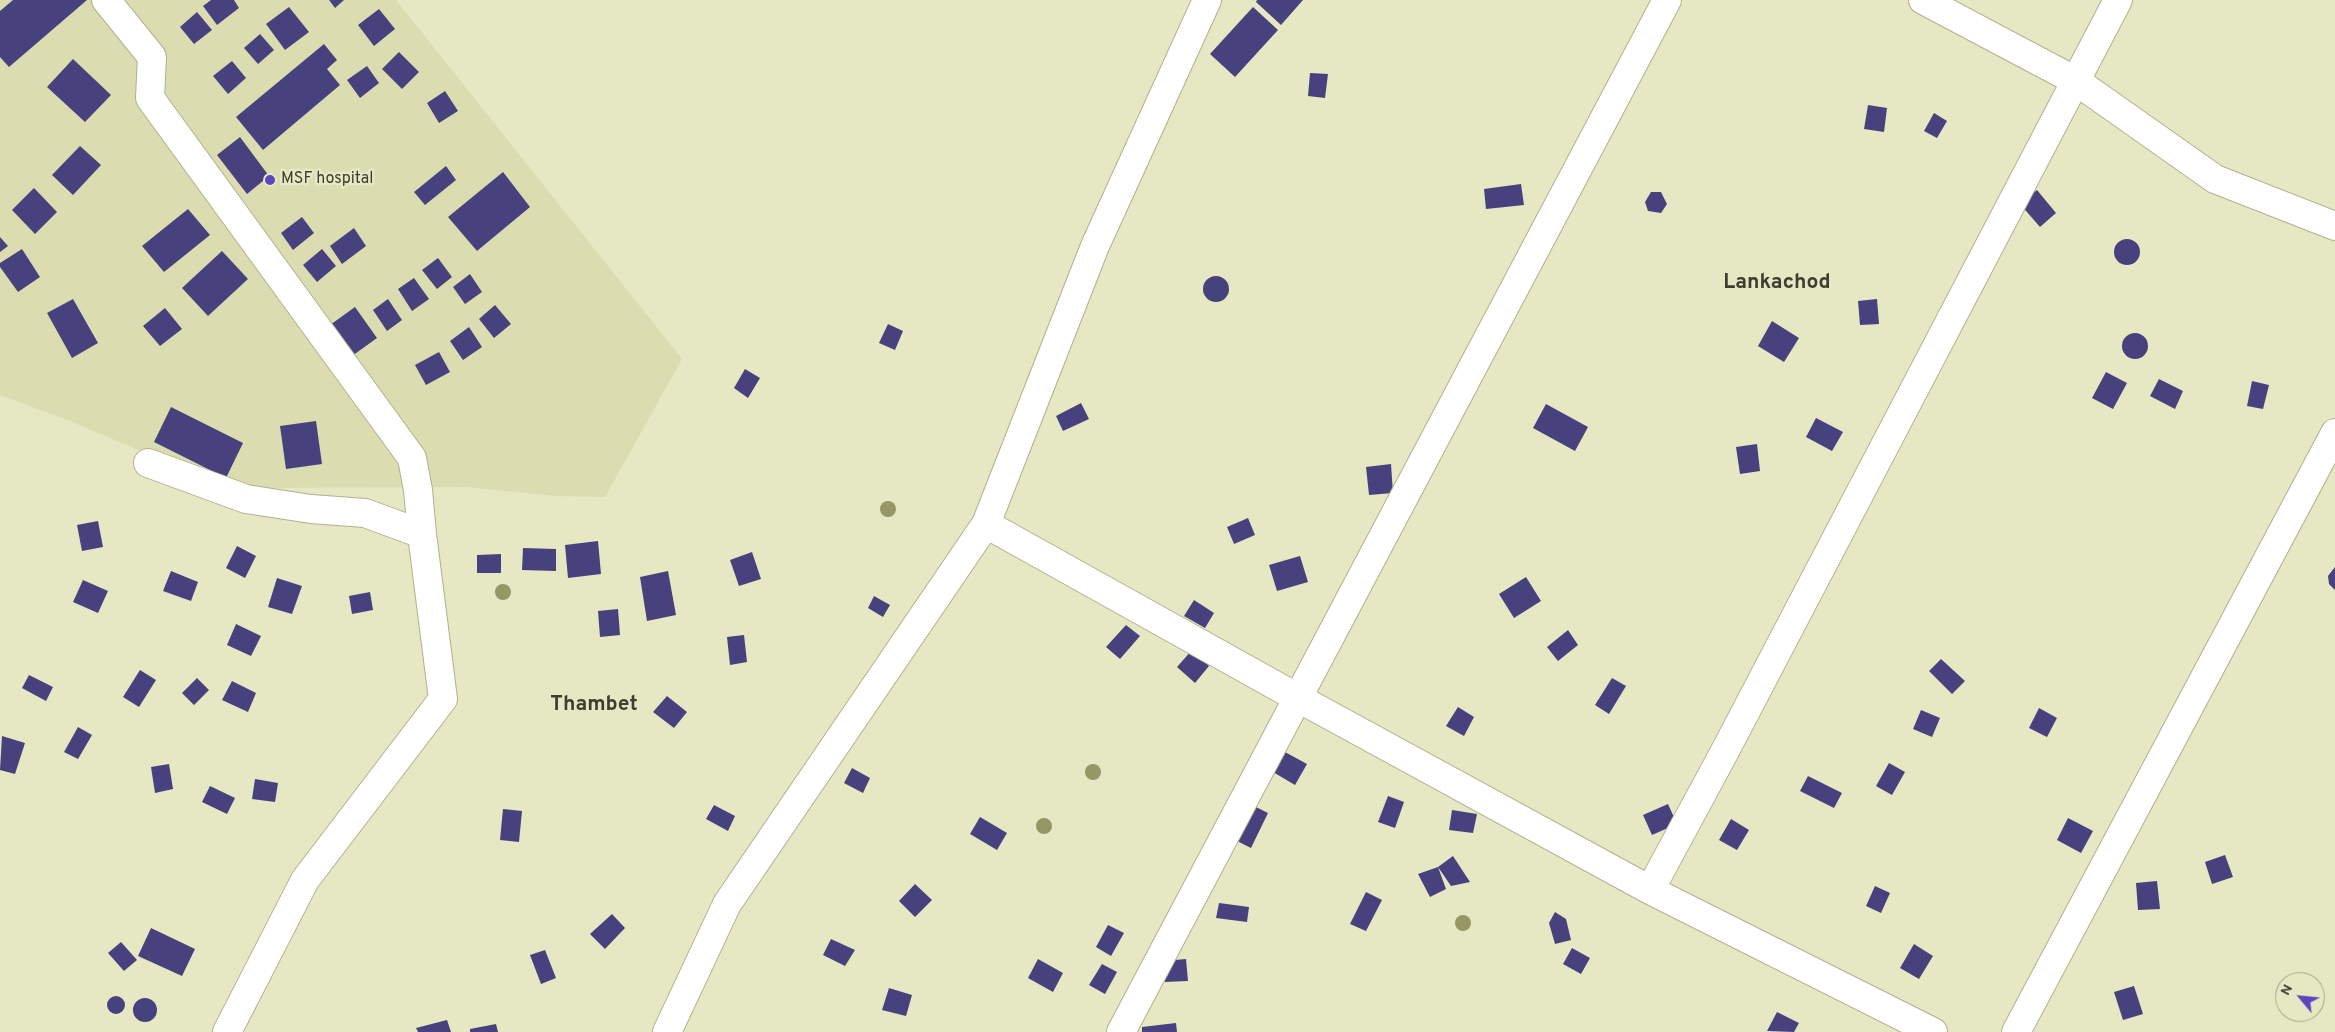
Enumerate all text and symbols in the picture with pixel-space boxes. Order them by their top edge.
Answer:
place label: MSF hospital [281,170,373,190]
marker: MSF hospital [263,173,277,187]
district label: Lankachod [1723,271,1831,297]
district label: Thambet [550,693,638,719]
north arrow [2275,972,2325,1022]
text: N [2277,982,2297,999]

